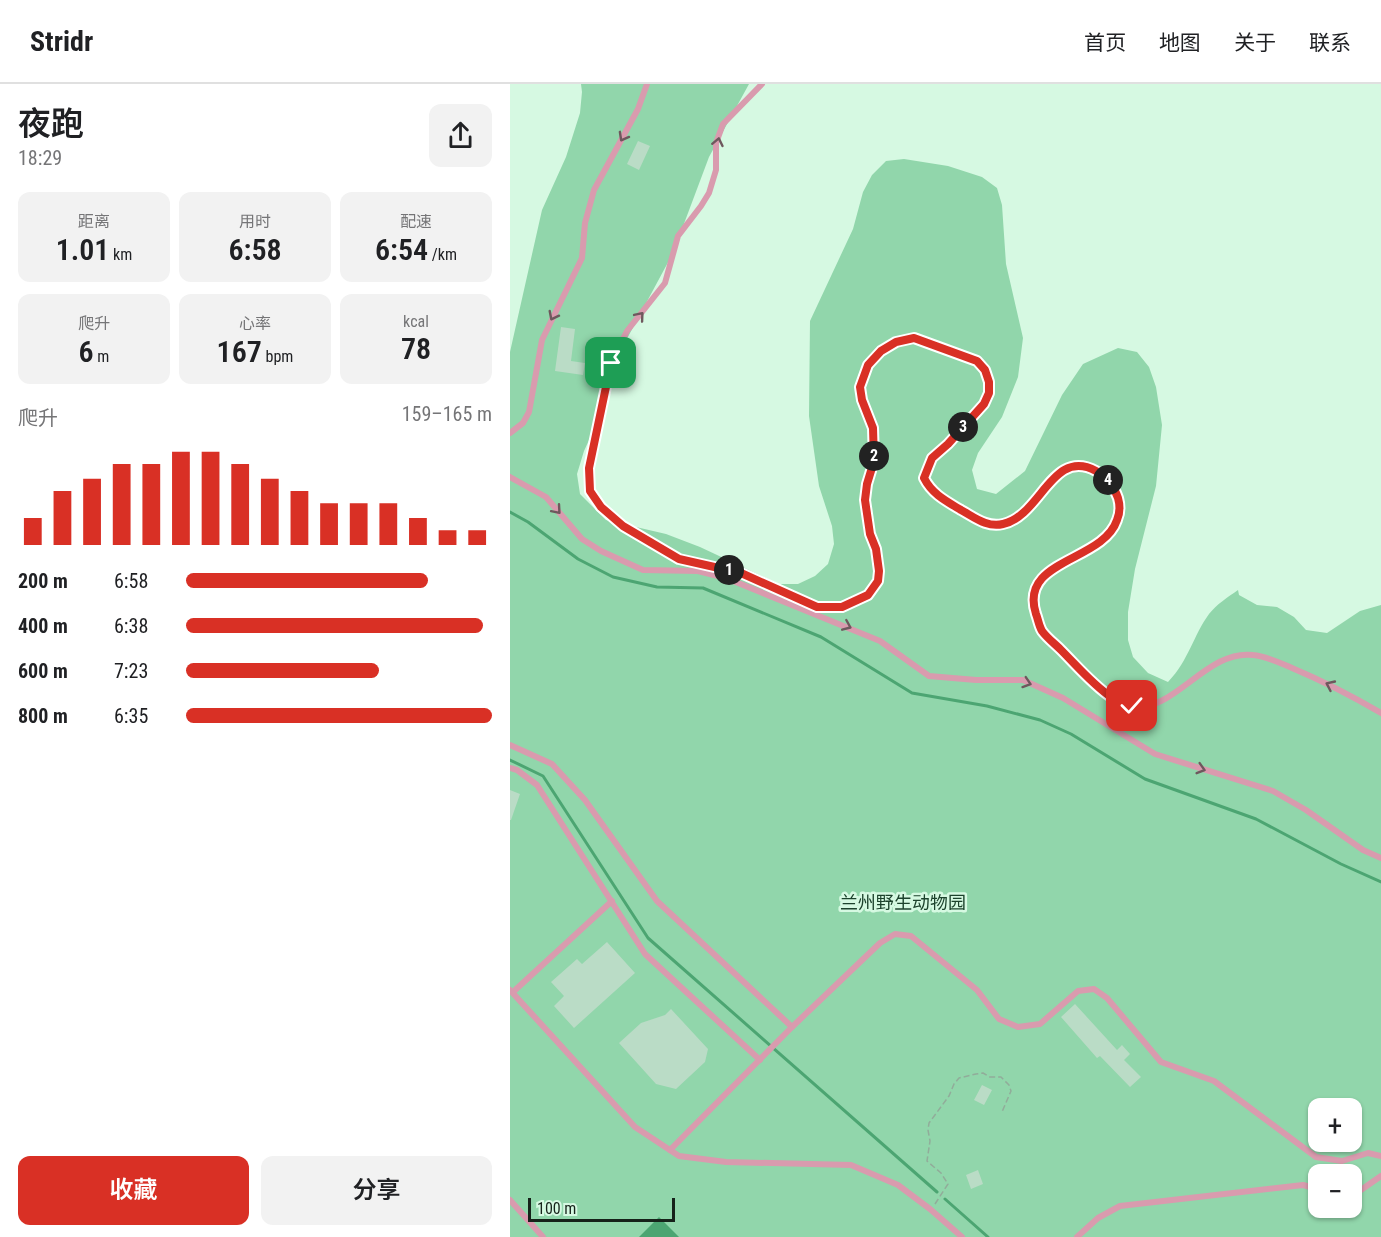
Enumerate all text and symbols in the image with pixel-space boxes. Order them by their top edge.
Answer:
text: Stridr [30,25,93,58]
text: 首页 [1084,31,1126,55]
text: 地图 [1159,31,1201,55]
text: 关于 [1234,31,1276,55]
text: 联系 [1309,31,1351,55]
text: 夜跑 [18,104,84,143]
button: share [429,104,492,167]
one-way arrow [619,131,630,141]
one-way arrow [711,137,724,147]
text: 18:29 [18,146,62,170]
text: 距离 [78,212,110,231]
text: 用时 [239,212,271,231]
text: 配速 [400,212,432,231]
text: 1.01 [56,232,109,267]
text: 6:58 [228,232,282,267]
text: 6:54 [375,232,428,267]
text: km [109,245,132,264]
text: /km [428,245,457,264]
one-way arrow [549,310,560,320]
text: kcal [403,312,429,331]
one-way arrow [633,312,644,323]
text: 爬升 [78,314,110,333]
text: 心率 [239,314,271,333]
text: 78 [401,331,431,366]
text: 6 [79,334,94,369]
text: 167 [217,334,262,369]
pin [585,337,636,388]
icon: arrive [594,346,627,379]
text: m [94,347,109,366]
text: bpm [262,347,293,366]
text: 159–165 m [402,402,492,426]
text: 爬升 [18,406,58,430]
pin: 3 [948,412,978,442]
text: 3 [959,417,967,436]
pin: 2 [859,441,889,471]
text: 2 [870,446,878,465]
pin: 4 [1093,465,1123,495]
text: 4 [1104,470,1112,489]
one-way arrow [550,503,561,514]
pin: 1 [714,555,744,585]
text: 1 [725,560,733,579]
text: 200 m [18,569,68,593]
text: 6:58 [114,569,148,593]
text: 400 m [18,614,68,638]
text: 6:38 [114,614,148,638]
one-way arrow [841,619,852,631]
text: 600 m [18,659,68,683]
text: 7:23 [114,659,148,683]
one-way arrow [1022,676,1032,688]
pin [1106,680,1157,731]
one-way arrow [1325,680,1336,692]
icon: check [1115,689,1148,722]
text: 800 m [18,704,68,728]
text: 6:35 [114,704,148,728]
one-way arrow [1195,762,1206,774]
park label: 兰州野生动物园 [840,892,966,913]
map controls [1308,1098,1362,1218]
button: + [1308,1098,1362,1152]
button: 收藏 [18,1156,249,1225]
button: 分享 [261,1156,492,1225]
button: − [1308,1164,1362,1218]
scale bar [528,1195,675,1222]
text: 100 m [537,1199,576,1218]

